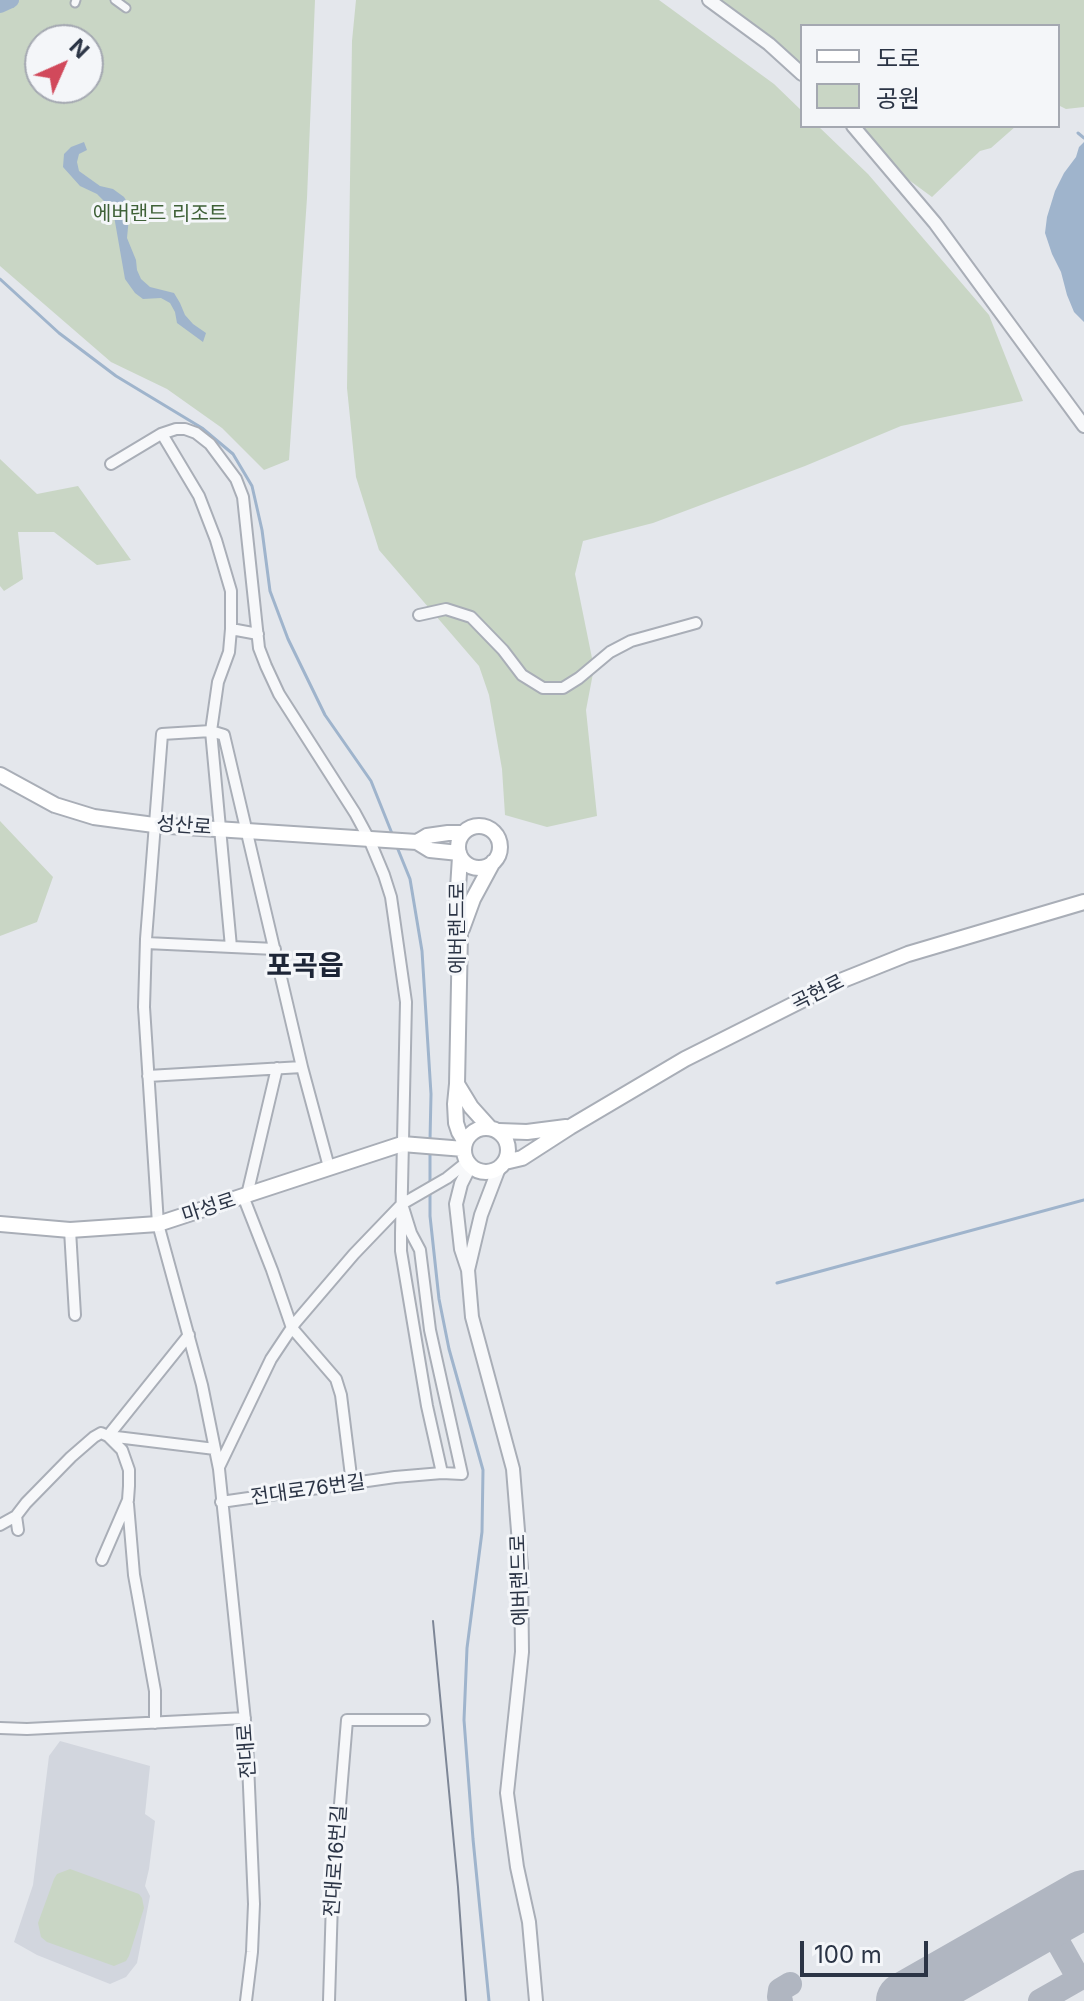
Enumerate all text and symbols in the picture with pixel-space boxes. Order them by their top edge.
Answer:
north arrow [24,24,104,104]
legend [800,24,1060,128]
text: N [64,33,95,64]
text: 도로 [876,44,920,73]
text: 공원 [876,84,920,113]
park label: 에버랜드 리조트 [93,202,227,226]
street label: 성산로 [156,812,212,840]
street label: 에버랜드로 [446,882,470,974]
district label: 포곡읍 [266,950,344,984]
street label: 곡현로 [788,970,848,1016]
street label: 마성로 [179,1188,239,1228]
street label: 전대로76번길 [249,1470,367,1510]
street label: 에버랜드로 [506,1534,534,1626]
street label: 전대로 [233,1723,261,1779]
street label: 전대로16번길 [320,1804,352,1918]
scale bar [804,1925,932,1975]
text: 100 m [814,1940,882,1969]

